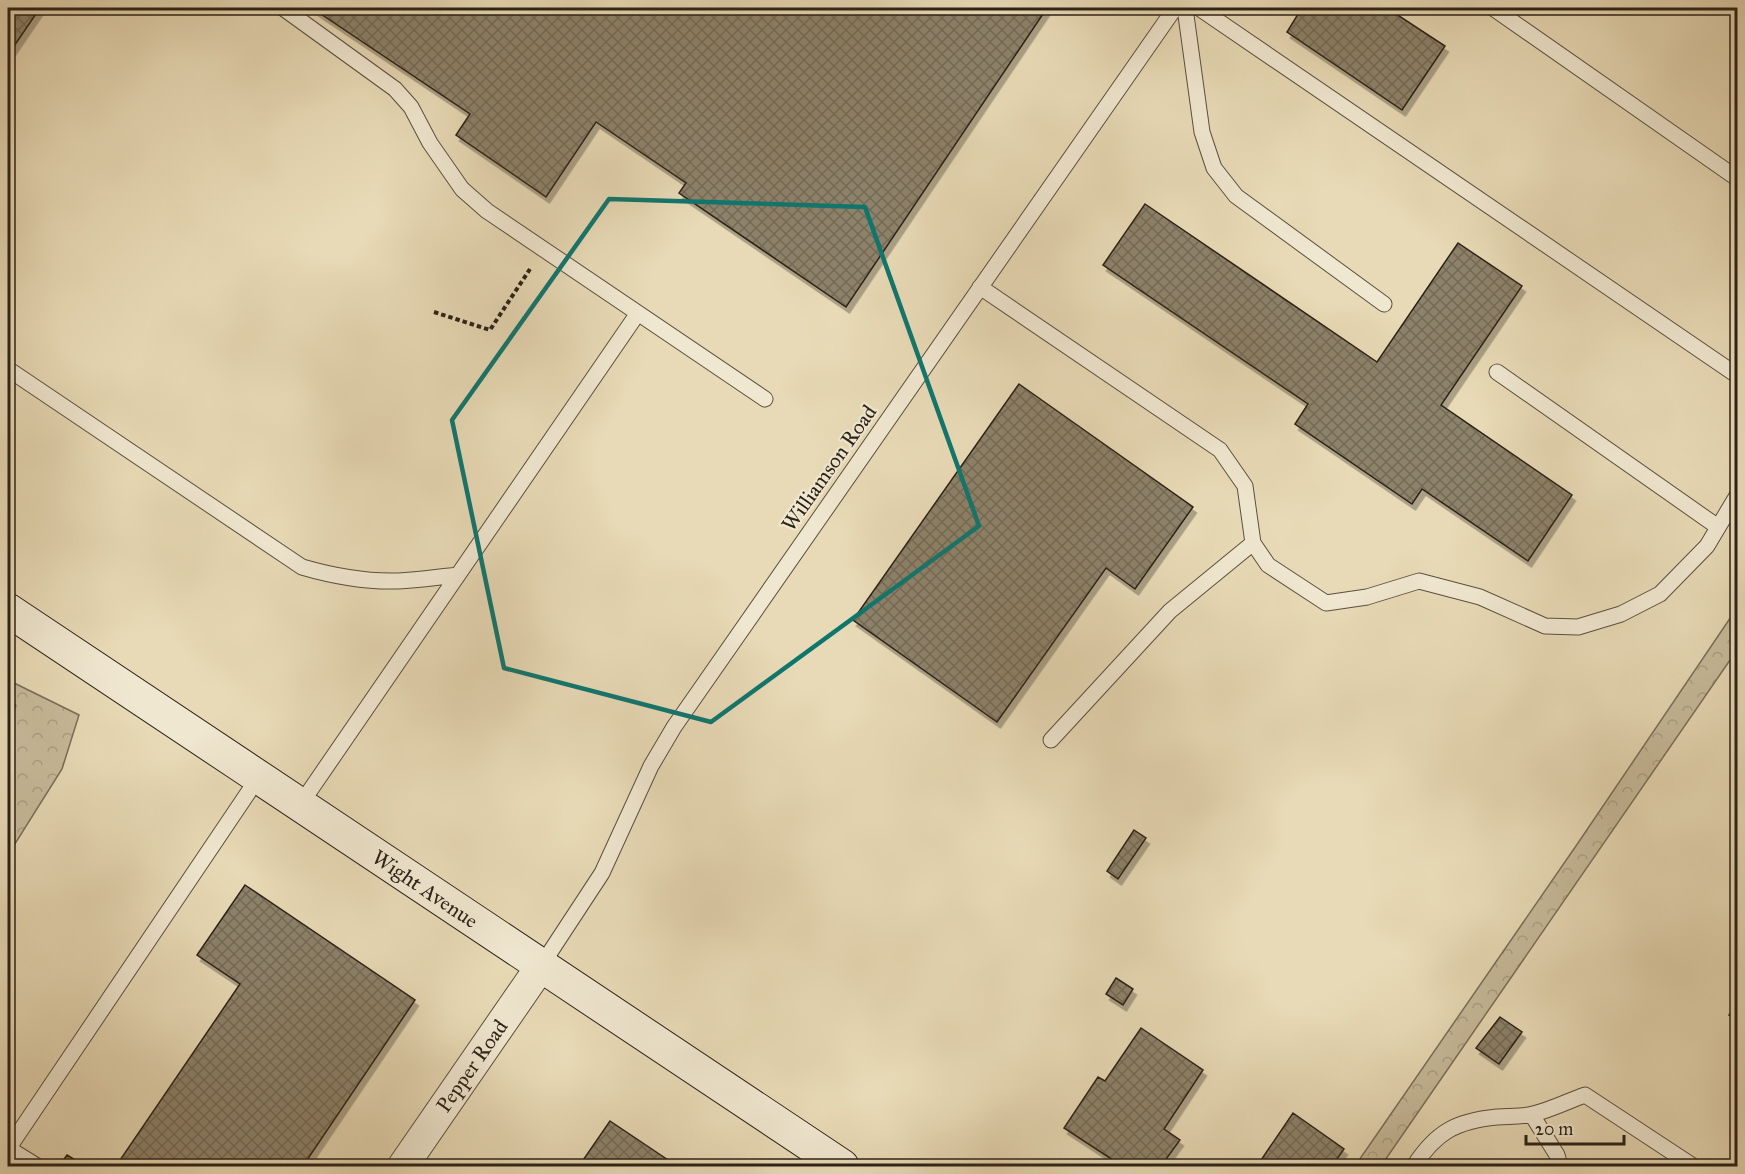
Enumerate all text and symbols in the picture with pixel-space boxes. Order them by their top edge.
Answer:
street label: Williamson Road [776,399,882,536]
street label: Wight Avenue [367,844,483,934]
street label: Pepper Road [431,1014,514,1117]
scale bar [1526,1108,1624,1146]
text: 20 m [1535,1118,1573,1140]

